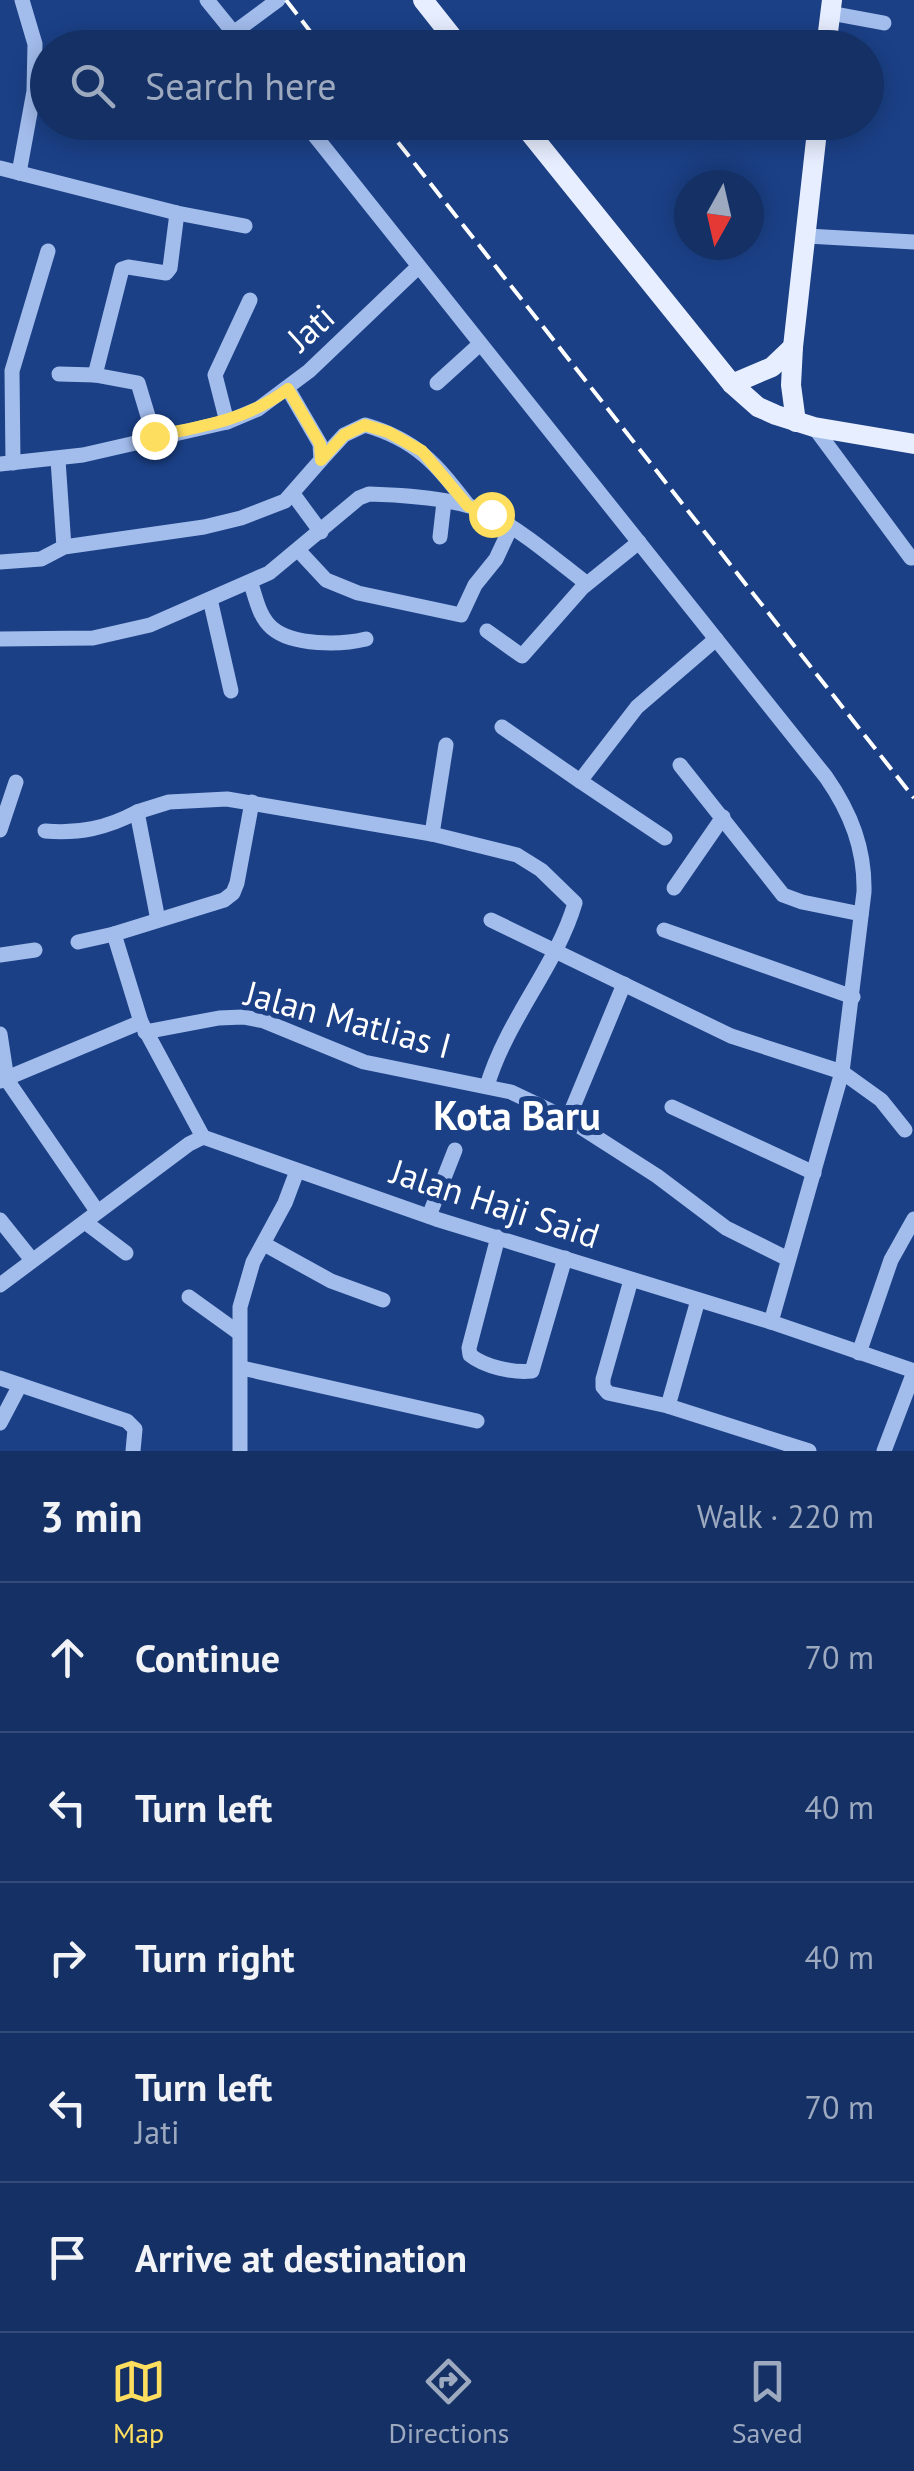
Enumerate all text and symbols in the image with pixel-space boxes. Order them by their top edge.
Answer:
search box [30,30,884,140]
icon: search [65,58,120,113]
text: Search here [145,61,337,110]
north arrow [674,170,764,260]
street label: Jati [275,294,344,362]
route end [132,414,178,460]
route start [469,492,515,538]
street label: Jalan Matlias I [238,969,456,1069]
district label: Kota Baru [433,1089,601,1141]
street label: Jalan Haji Said [383,1147,605,1258]
text: 3 min [40,1489,142,1544]
text: Walk · 220 m [697,1495,874,1537]
icon: ahead [40,1630,95,1685]
text: Continue [135,1633,280,1682]
text: 70 m [805,1636,874,1678]
icon: left [40,1780,95,1835]
text: Turn left [135,1783,272,1832]
text: 40 m [805,1786,874,1828]
icon: right [40,1930,95,1985]
text: Turn right [135,1933,295,1982]
text: 40 m [805,1936,874,1978]
text: Turn left [135,2062,272,2111]
icon: left [40,2080,95,2135]
text: 70 m [805,2086,874,2128]
text: Jati [135,2111,180,2153]
icon: arrive [40,2230,95,2285]
text: Arrive at destination [135,2233,467,2282]
tab: Map [111,2354,166,2451]
tab: Directions [388,2354,509,2451]
tab: Saved [732,2354,803,2451]

